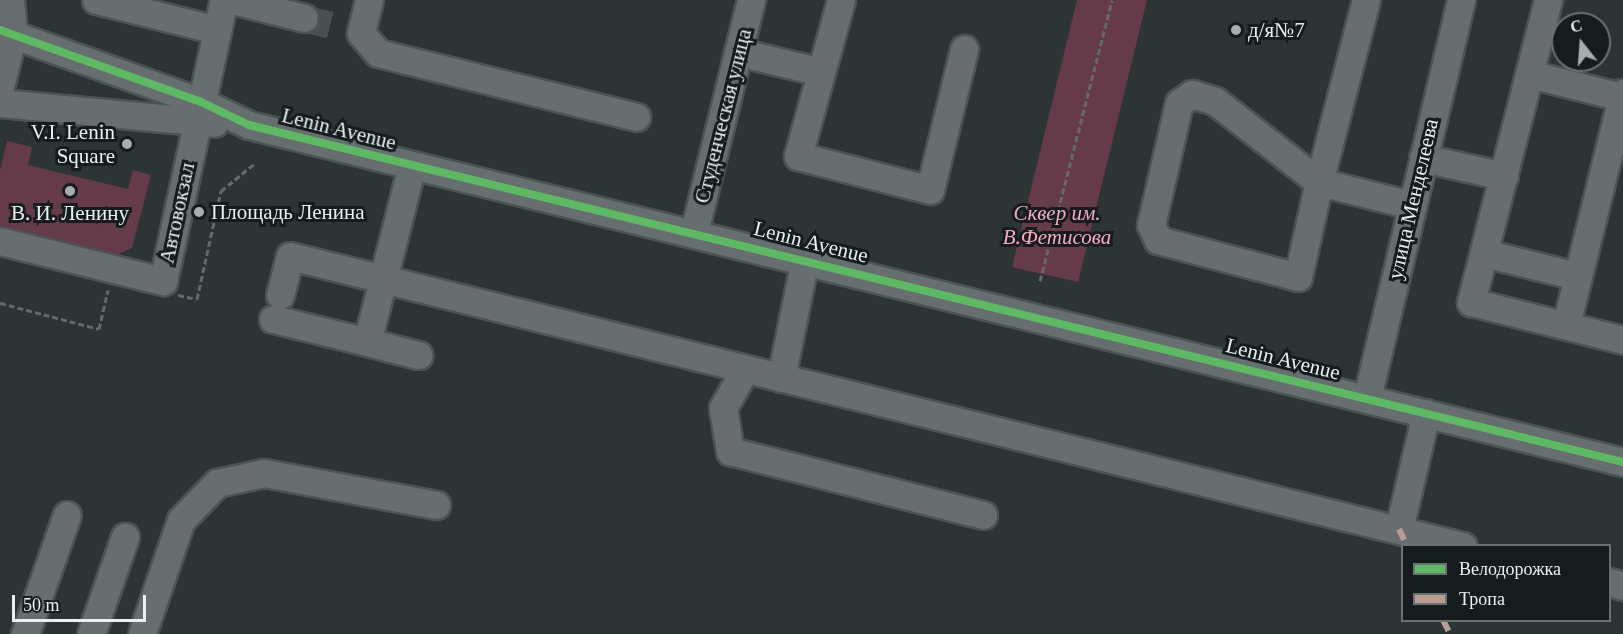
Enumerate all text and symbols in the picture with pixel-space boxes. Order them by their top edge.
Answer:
north arrow [1551,12,1611,72]
text: С [1568,16,1584,36]
place label: д/я№7 [1248,17,1305,43]
marker: д/я№7 [1229,23,1243,37]
street label: Студенческая улица [689,26,757,206]
street label: Lenin Avenue [279,103,399,155]
street label: улица Менделеева [1382,116,1444,282]
place label: V.I. Lenin Square [31,119,115,169]
marker: V.I. Lenin Square [120,137,134,151]
street label: Автовокзал [154,160,200,266]
marker: В. И. Ленину [63,184,77,198]
place label: Площадь Ленина [211,199,365,225]
place label: В. И. Ленину [11,200,129,226]
park label: Сквер им. В.Фетисова [1003,200,1111,250]
marker: Площадь Ленина [192,205,206,219]
street label: Lenin Avenue [751,216,871,268]
street label: Lenin Avenue [1223,333,1343,385]
legend [1401,544,1611,622]
text: Велодорожка [1459,559,1561,579]
scale bar [15,583,148,621]
text: Тропа [1459,589,1505,609]
text: 50 m [23,595,60,615]

